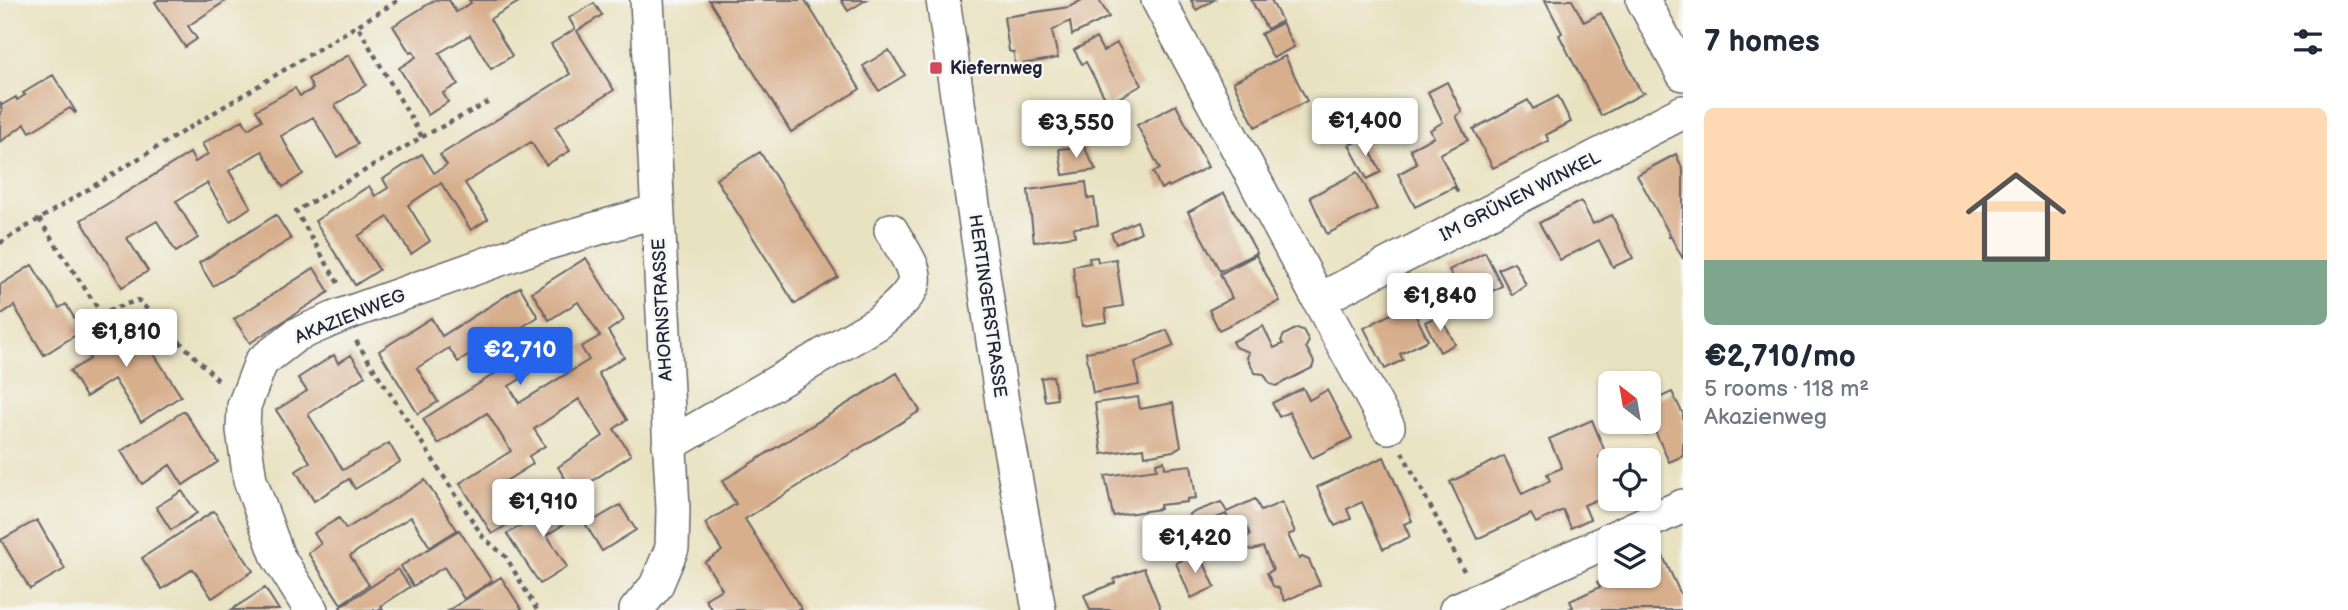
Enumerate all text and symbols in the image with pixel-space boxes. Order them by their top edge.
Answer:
icon: filters [2289,23,2327,61]
text: 7 homes [1704,24,1820,60]
place label: Kiefernweg [950,58,1043,79]
marker: Kiefernweg [928,60,944,76]
pin: €1,400 [1308,99,1422,158]
pin: €3,550 [1019,100,1133,160]
text: €1,400 [1328,107,1402,135]
text: €3,550 [1038,109,1114,137]
street label: IM GRÜNEN WINKEL [1436,146,1605,246]
icon: home [1953,154,2079,280]
street label: HERTINGERSTRASSE [964,213,1011,399]
street label: AHORNSTRASSE [648,238,677,382]
pin: €1,840 [1383,274,1497,333]
text: €1,840 [1403,282,1477,310]
street label: AKAZIENWEG [292,285,409,348]
pin: €1,810 [69,310,183,369]
text: €1,810 [91,318,161,346]
pin: €2,710 [463,328,577,387]
text: €2,710 [484,336,556,364]
text: €2,710/mo [1704,339,1856,375]
north arrow [1598,371,1661,434]
map controls [1598,371,1661,588]
text: 5 rooms · 118 m² [1704,375,1869,403]
text: Akazienweg [1704,403,1827,431]
button: locate [1598,448,1661,511]
pin: €1,910 [486,480,600,539]
text: €1,910 [508,488,578,516]
pin: €1,420 [1138,516,1252,575]
text: €1,420 [1158,524,1232,552]
button: layers [1598,525,1661,588]

